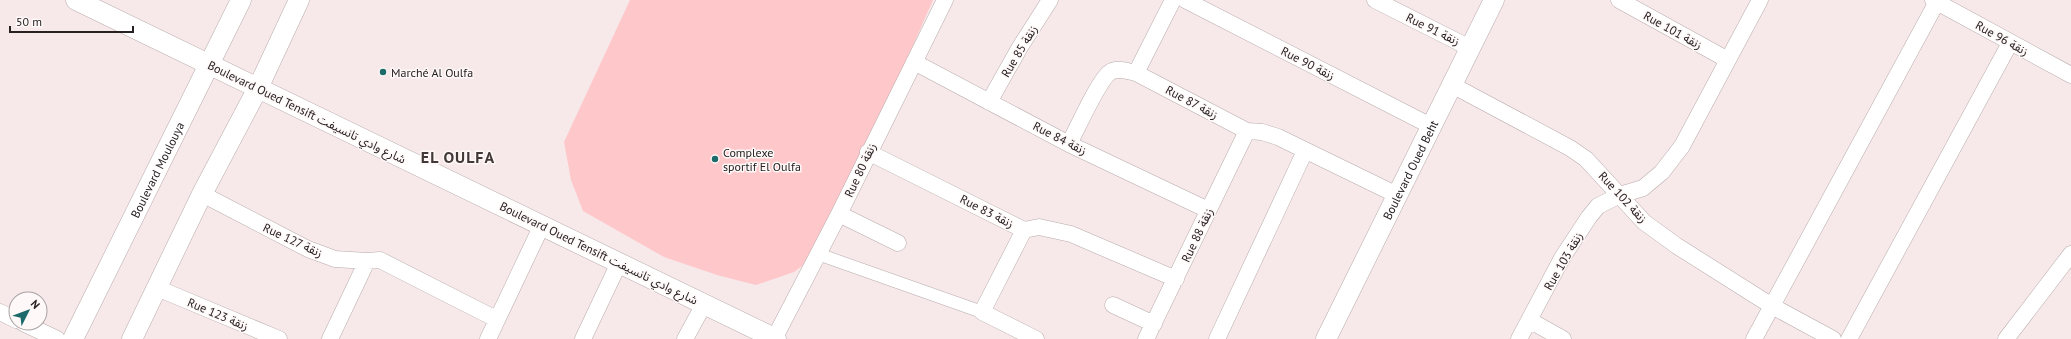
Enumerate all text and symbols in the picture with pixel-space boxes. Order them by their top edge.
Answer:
scale bar [10,8,133,34]
street label: Rue 101 زنقة [1641,8,1705,52]
street label: Rue 91 زنقة [1404,10,1462,48]
text: 50 m [16,14,42,29]
street label: Rue 96 زنقة [1973,17,2031,59]
street label: Rue 85 زنقة [998,22,1040,80]
street label: Rue 90 زنقة [1279,43,1337,83]
street label: Boulevard Oued Tensift شارع وادي تانسيفت [204,57,409,169]
place label: Marché Al Oulfa [391,65,473,80]
marker: Marché Al Oulfa [378,67,388,77]
street label: Rue 87 زنقة [1163,82,1221,122]
street label: Boulevard Oued Beht [1379,117,1441,222]
street label: Rue 84 زنقة [1031,118,1089,158]
street label: Boulevard Moulouya [127,119,187,220]
street label: Rue 80 زنقة [841,140,879,200]
place label: Complexe sportif El Oulfa [723,145,801,174]
district label: EL OULFA [421,147,495,167]
marker: Complexe sportif El Oulfa [710,154,720,164]
street label: Rue 102 زنقة [1595,168,1651,226]
street label: Rue 83 زنقة [958,191,1016,231]
street label: Boulevard Oued Tensift شارع وادي تانسيفت [496,198,701,310]
street label: Rue 88 زنقة [1178,205,1216,265]
street label: Rue 127 زنقة [261,220,325,260]
street label: Rue 103 زنقة [1540,229,1586,293]
north arrow [8,291,48,331]
street label: Rue 123 زنقة [185,294,251,334]
text: N [28,297,43,312]

